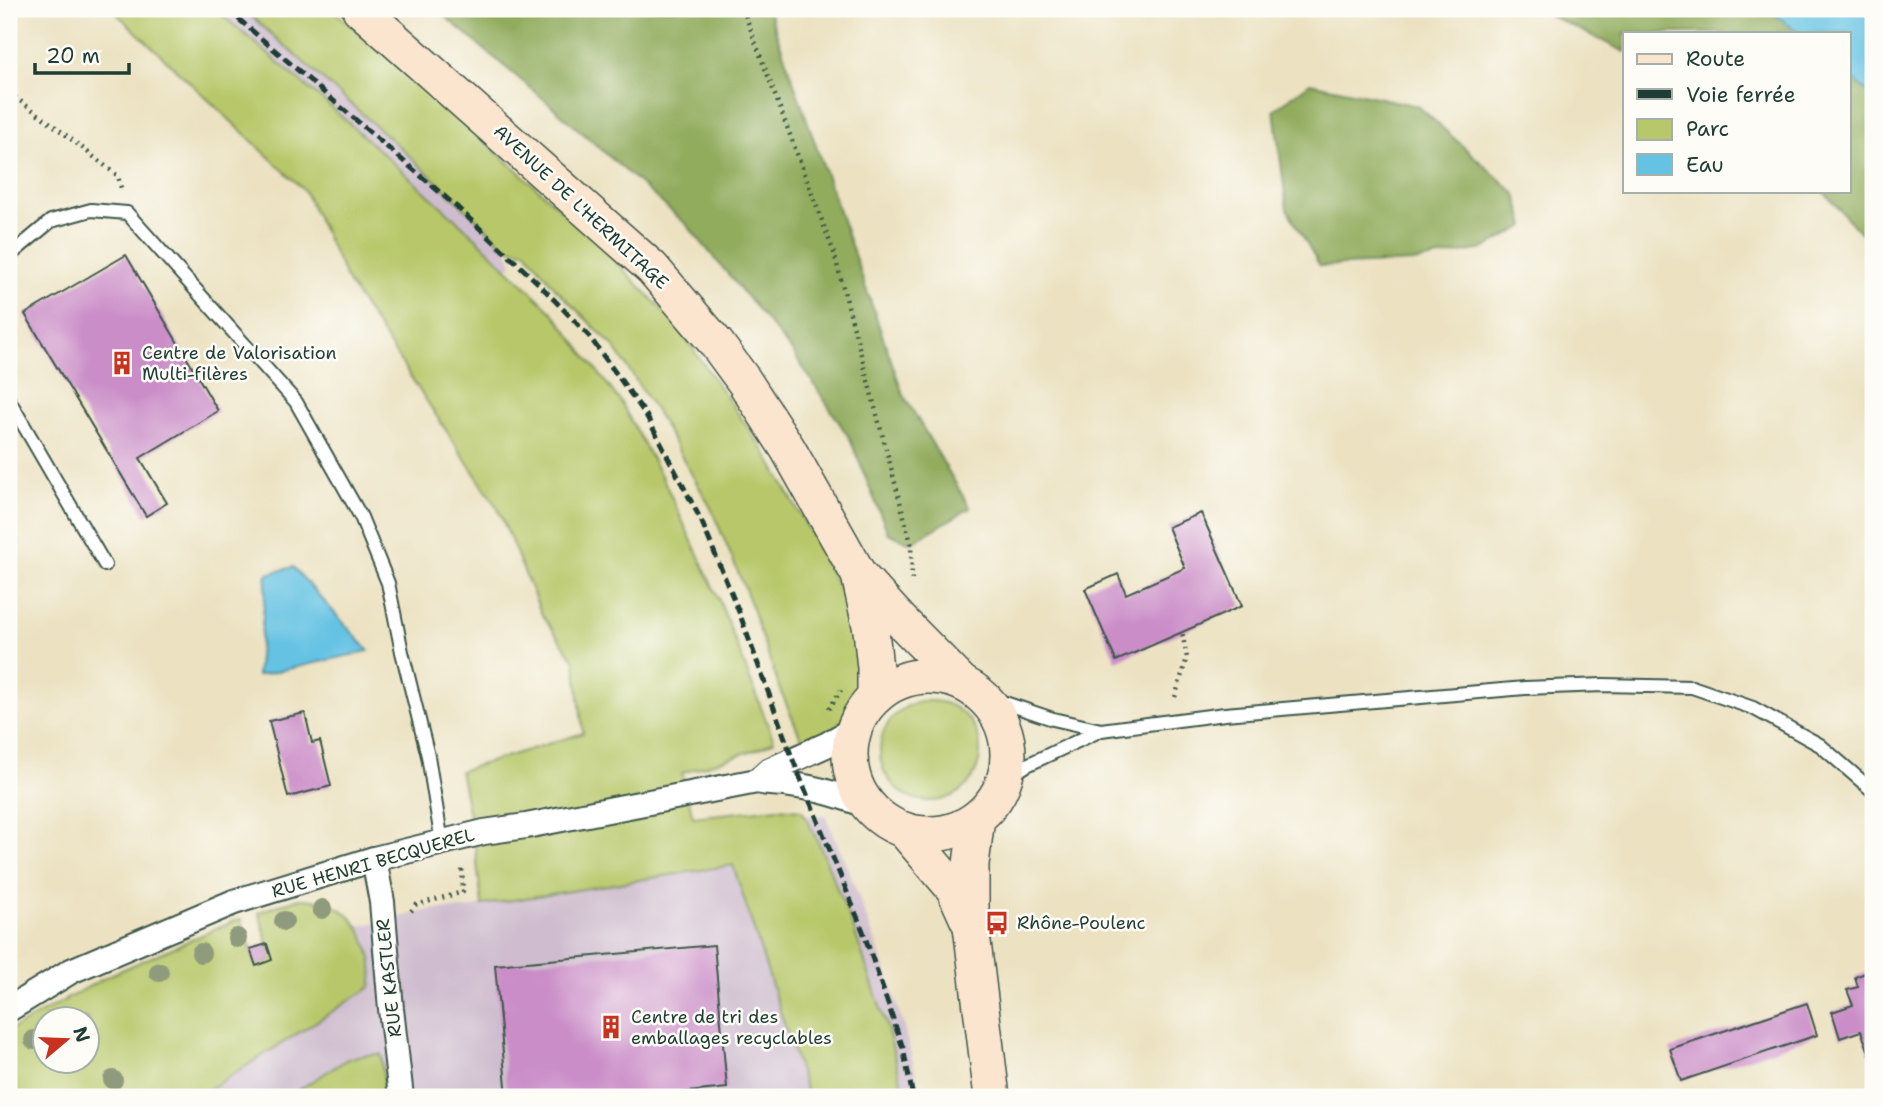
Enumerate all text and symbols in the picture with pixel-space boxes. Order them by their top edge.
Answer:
scale bar [35,32,130,76]
legend [1623,32,1850,192]
text: 20 m [46,42,100,70]
text: Route [1686,45,1745,73]
text: Voie ferrée [1686,81,1796,109]
text: Parc [1686,115,1729,143]
street label: AVENUE DE L'HERMITAGE [488,119,674,295]
text: Eau [1686,151,1724,179]
place label: Centre de Valorisation Multi-filères [142,341,337,386]
building icon: Centre de Valorisation Multi-filères [108,349,136,377]
street label: RUE HENRI BECQUEREL [269,823,477,903]
bus stop icon: Rhône-Poulenc [983,909,1011,937]
place label: Rhône-Poulenc [1017,911,1146,935]
street label: RUE KASTLER [371,918,407,1038]
north arrow [32,1004,102,1074]
place label: Centre de tri des emballages recyclables [631,1005,832,1050]
building icon: Centre de tri des emballages recyclables [597,1013,625,1041]
text: N [67,1023,96,1046]

